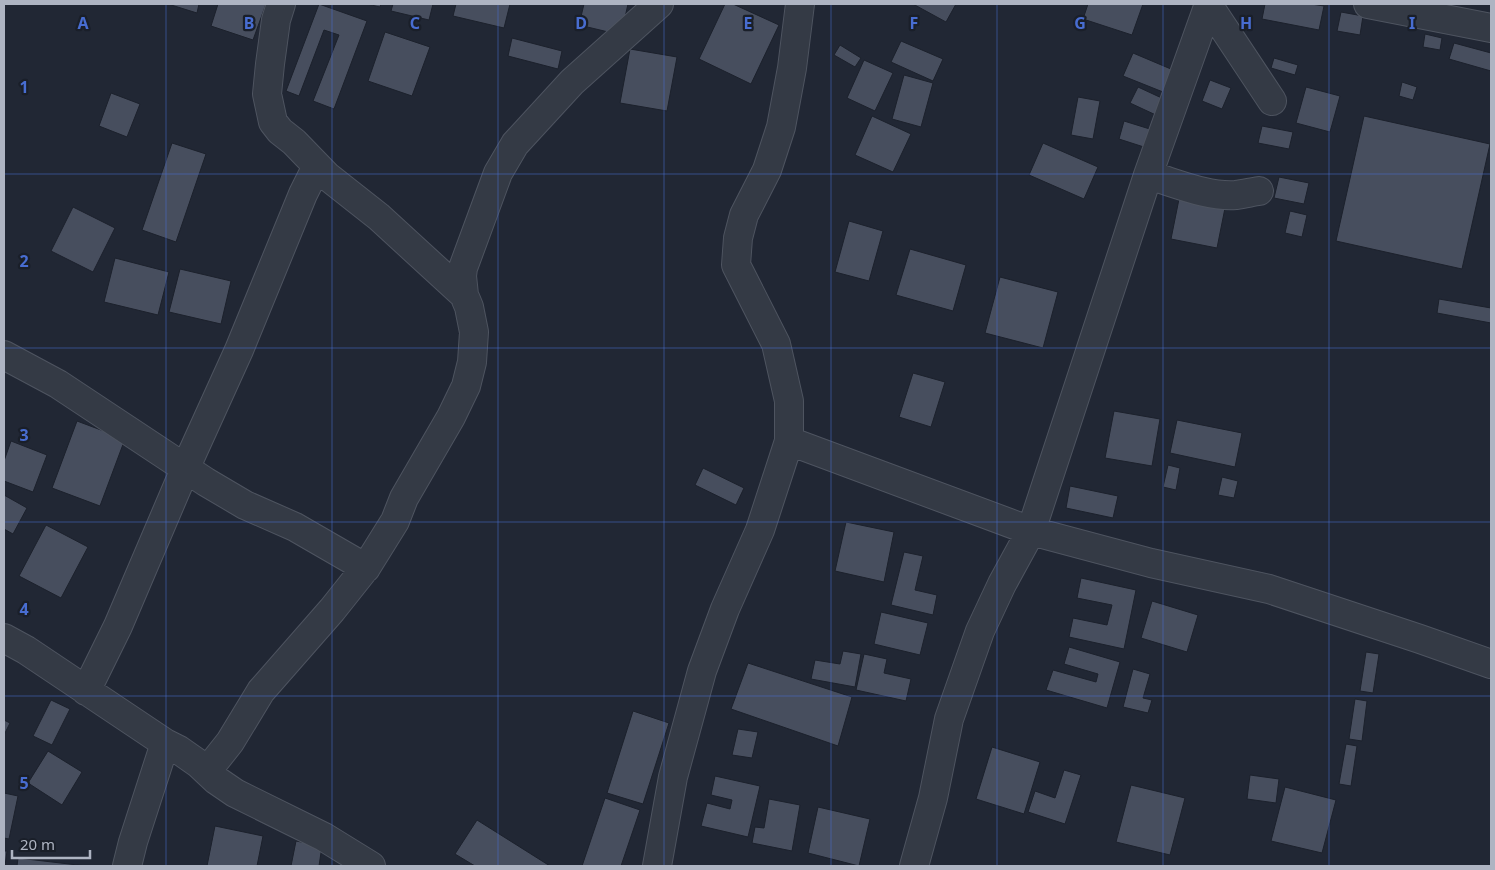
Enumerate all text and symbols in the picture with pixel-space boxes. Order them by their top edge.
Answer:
text: A [77,12,89,34]
text: B [244,12,254,34]
text: C [410,12,420,34]
text: D [575,12,587,34]
text: E [744,12,753,34]
text: F [910,12,918,34]
text: G [1074,12,1086,34]
text: H [1240,12,1252,34]
text: I [1409,12,1415,34]
text: 1 [19,76,29,98]
text: 2 [19,250,29,272]
text: 3 [19,424,29,446]
text: 4 [19,598,29,620]
text: 5 [19,772,29,794]
scale bar [12,828,90,860]
text: 20 m [20,834,55,854]

